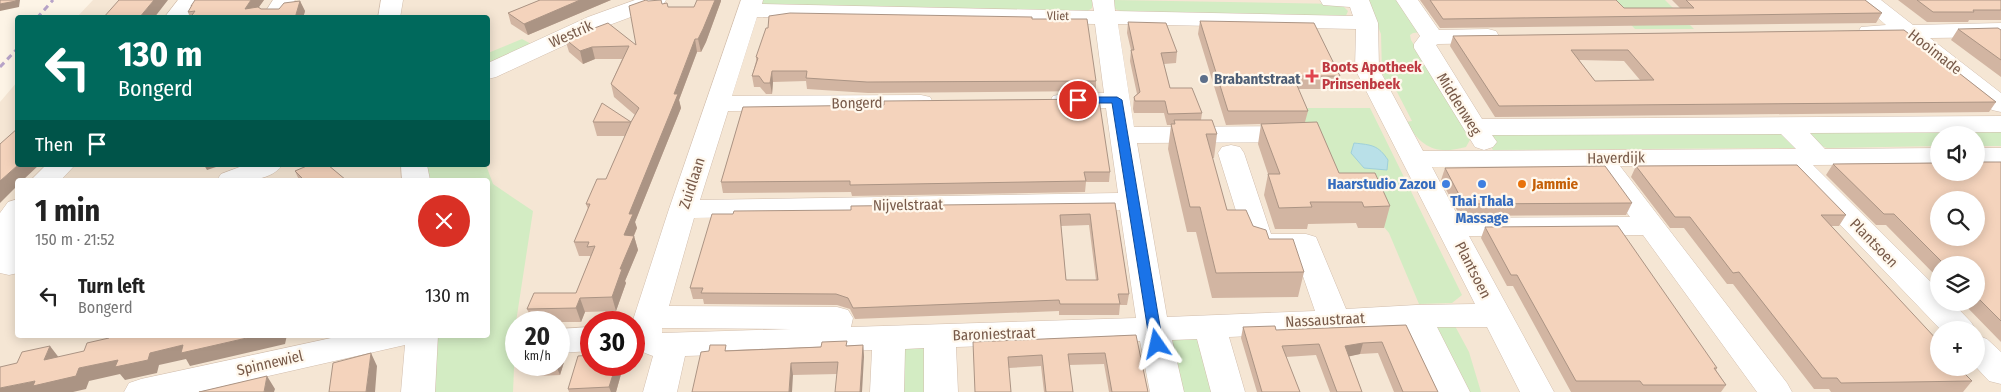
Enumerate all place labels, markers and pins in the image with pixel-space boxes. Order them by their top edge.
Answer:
place label: Boots Apotheek Prinsenbeek [1322,58,1422,93]
place label: Brabantstraat [1214,70,1301,88]
marker: Boots Apotheek Prinsenbeek [1306,70,1318,82]
marker: Brabantstraat [1198,73,1210,85]
pin [1057,79,1099,121]
place label: Haarstudio Zazou [1327,175,1436,193]
place label: Jammie [1531,175,1579,193]
marker: Haarstudio Zazou [1440,178,1452,190]
marker: Thai Thala Massage [1476,178,1488,190]
marker: Jammie [1516,178,1528,190]
place label: Thai Thala Massage [1450,192,1514,227]

